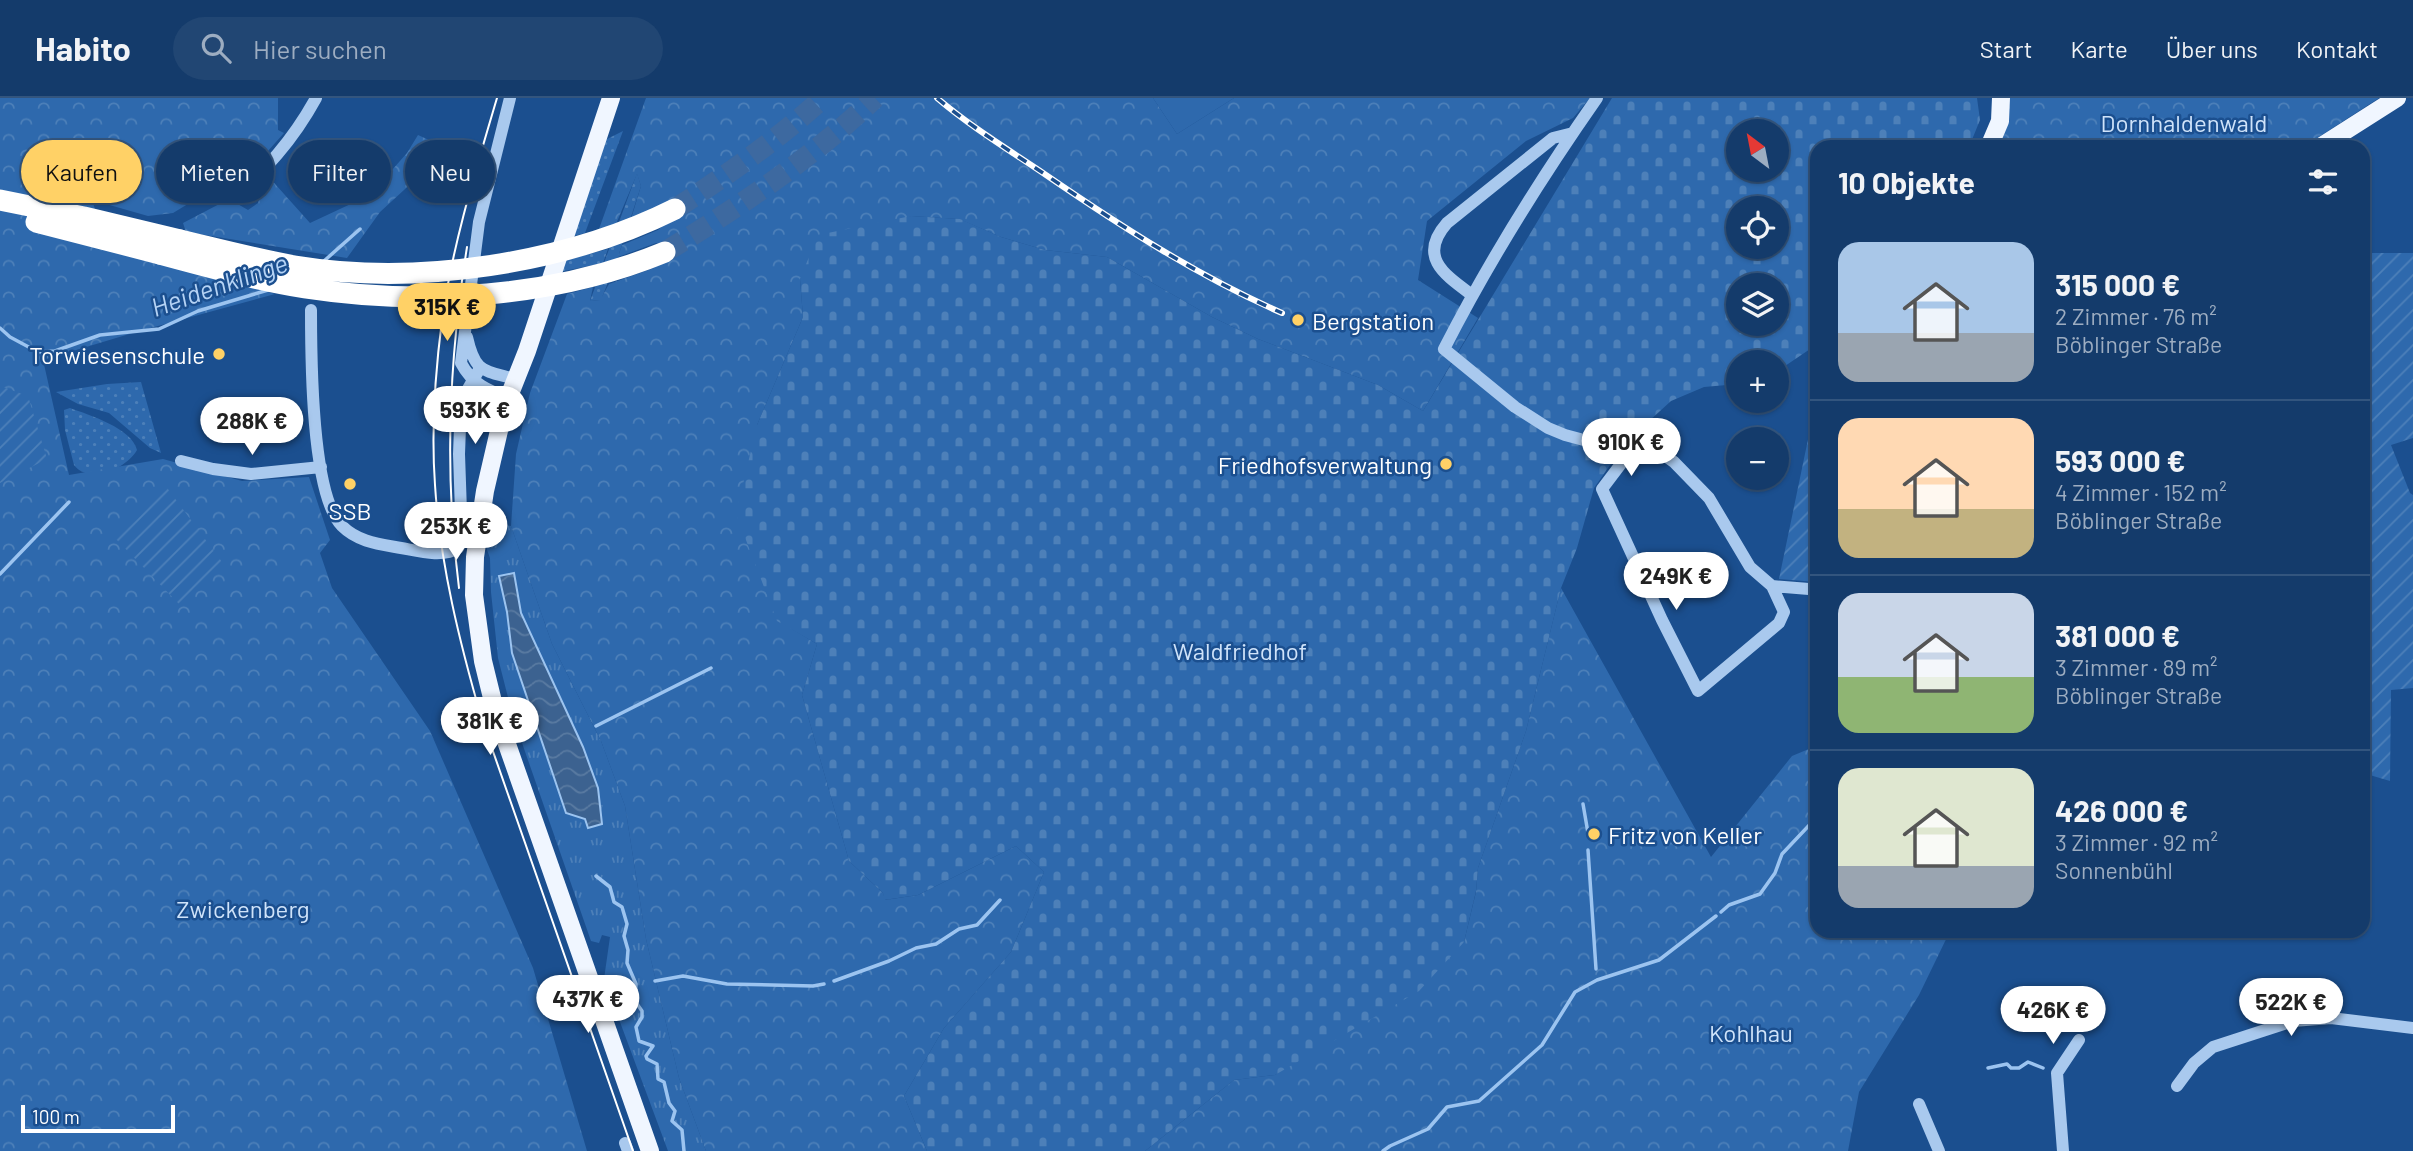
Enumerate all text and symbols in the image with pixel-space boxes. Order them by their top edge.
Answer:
search box [173,17,663,80]
text: Habito [35,28,131,68]
icon: search [197,29,235,67]
text: Hier suchen [253,33,387,64]
text: Start [1980,34,2033,63]
text: Karte [2071,34,2128,63]
text: Über uns [2166,34,2258,63]
text: Kontakt [2296,34,2378,63]
park label: Dornhaldenwald [2101,108,2267,137]
north arrow [1726,119,1788,182]
map controls [1726,119,1789,490]
chip: Kaufen [21,140,142,203]
chip: Mieten [156,140,274,203]
chip: Filter [288,140,391,203]
chip: Neu [405,140,495,203]
icon: filters [2304,163,2342,201]
text: 10 Objekte [1838,164,1975,200]
button: locate [1726,196,1789,259]
water label: Heidenklinge [147,246,291,322]
text: 315 000 € [2055,266,2180,302]
icon: home [1894,270,1978,354]
button: layers [1726,273,1789,336]
pin: 315K € [390,284,504,343]
text: 315K € [414,292,480,320]
text: 2 Zimmer · 76 m² [2055,302,2217,330]
place label: Bergstation [1312,306,1434,335]
marker: Bergstation [1290,312,1306,328]
text: Böblinger Straße [2055,330,2222,358]
place label: Torwiesenschule [29,340,205,369]
marker: Torwiesenschule [211,346,227,362]
button: + [1726,350,1789,413]
pin: 593K € [418,386,532,446]
text: 593K € [440,395,510,423]
pin: 288K € [195,398,309,457]
text: 288K € [216,406,288,434]
pin: 910K € [1574,418,1688,478]
text: 910K € [1598,427,1664,455]
button: − [1726,427,1789,490]
text: 593 000 € [2055,442,2186,478]
icon: home [1894,446,1978,530]
place label: Friedhofsverwaltung [1218,450,1432,479]
marker: Friedhofsverwaltung [1438,456,1454,472]
marker: SSB [342,476,358,492]
text: 4 Zimmer · 152 m² [2055,478,2227,506]
place label: SSB [328,496,372,525]
pin: 253K € [399,503,513,562]
text: Böblinger Straße [2055,506,2222,534]
text: 253K € [420,511,492,539]
pin: 249K € [1619,552,1733,612]
text: 249K € [1640,561,1712,589]
text: 381 000 € [2055,617,2180,653]
icon: home [1894,621,1978,705]
park label: Waldfriedhof [1173,636,1307,665]
text: 3 Zimmer · 89 m² [2055,653,2218,681]
text: Böblinger Straße [2055,681,2222,709]
pin: 381K € [433,698,547,757]
text: 381K € [457,706,523,734]
text: 426 000 € [2055,792,2188,828]
icon: home [1894,796,1978,880]
place label: Fritz von Keller [1608,820,1762,849]
marker: Fritz von Keller [1586,826,1602,842]
text: 3 Zimmer · 92 m² [2055,828,2218,856]
text: Sonnenbühl [2055,856,2173,884]
park label: Zwickenberg [176,894,310,923]
pin: 437K € [531,976,645,1035]
pin: 522K € [2234,978,2348,1038]
text: 437K € [552,984,624,1012]
pin: 426K € [1996,986,2110,1046]
text: 522K € [2255,987,2327,1015]
text: 426K € [2017,995,2089,1023]
park label: Kohlhau [1709,1018,1793,1047]
scale bar [21,1102,175,1134]
text: 100 m [32,1105,80,1128]

